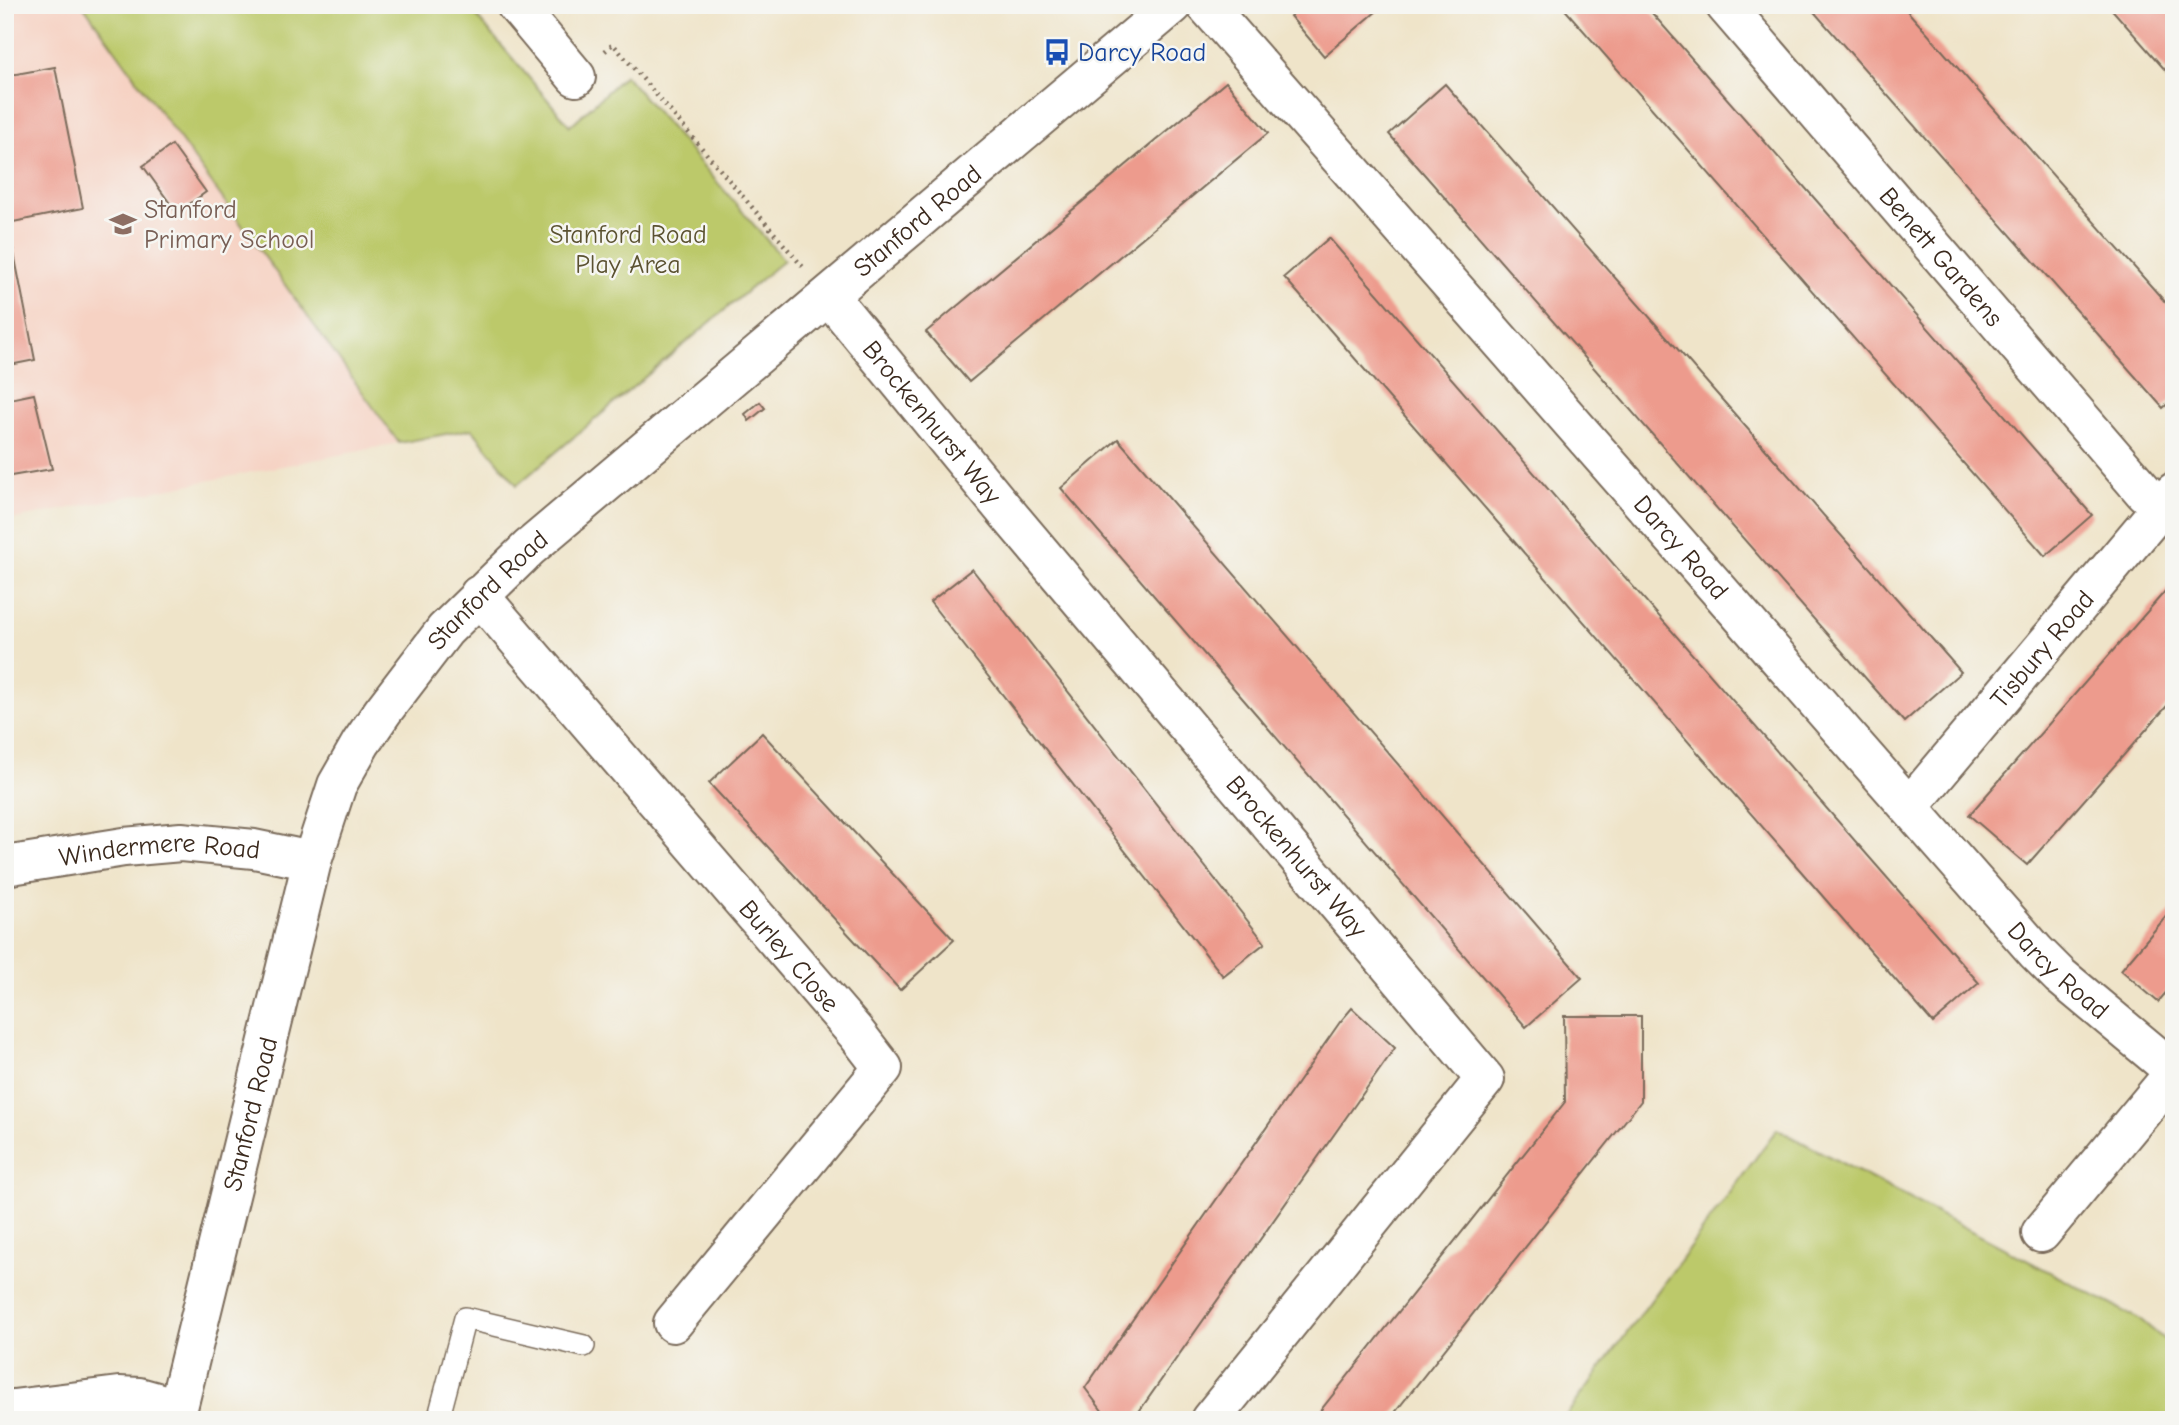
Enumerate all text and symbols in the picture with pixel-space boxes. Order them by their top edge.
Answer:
bus stop icon: Darcy Road [1042,37,1072,67]
place label: Darcy Road [1078,38,1206,68]
street label: Stanford Road [848,159,988,284]
street label: Benett Gardens [1873,182,2009,333]
place label: Stanford Primary School [144,195,314,255]
school or university icon: Stanford Primary School [108,209,138,239]
park label: Stanford Road Play Area [549,220,707,280]
street label: Brockenhurst Way [856,335,1007,511]
street label: Darcy Road [1627,490,1734,606]
street label: Stanford Road [421,525,554,656]
street label: Tisbury Road [1985,585,2101,715]
street label: Brockenhurst Way [1220,770,1373,944]
street label: Windermere Road [57,828,261,873]
street label: Burley Close [732,894,845,1018]
street label: Darcy Road [2001,916,2114,1026]
street label: Stanford Road [218,1034,284,1194]

